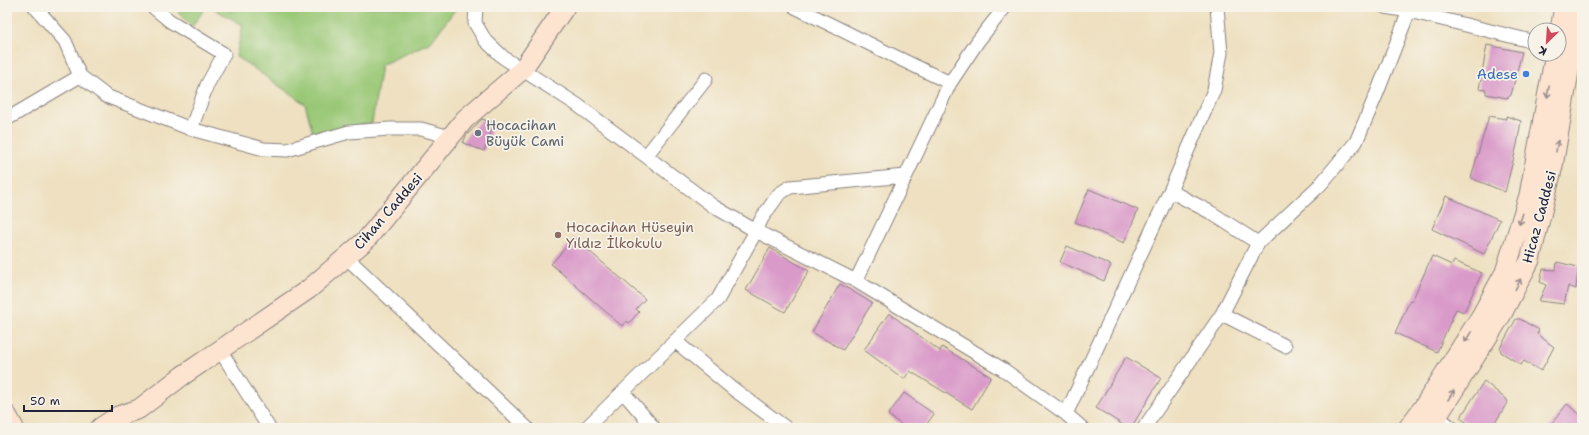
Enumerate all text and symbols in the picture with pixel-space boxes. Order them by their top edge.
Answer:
north arrow [1527,22,1567,62]
text: K [1536,42,1550,59]
place label: Adese [1477,65,1518,83]
marker: Adese [1521,69,1531,79]
one-way arrow [1544,85,1552,98]
place label: Hocacihan Büyük Cami [486,116,564,150]
marker: Hocacihan Büyük Cami [473,128,483,138]
one-way arrow [1553,140,1561,153]
street label: Cihan Caddesi [350,169,426,253]
street label: Hicaz Caddesi [1518,169,1560,265]
one-way arrow [1517,213,1524,226]
place label: Hocacihan Hüseyin Yıldız İlkokulu [566,218,694,252]
marker: Hocacihan Hüseyin Yıldız İlkokulu [553,230,563,240]
one-way arrow [1514,278,1522,290]
one-way arrow [1463,331,1471,343]
scale bar [24,387,112,413]
one-way arrow [1448,389,1456,401]
text: 50 m [30,393,60,409]

